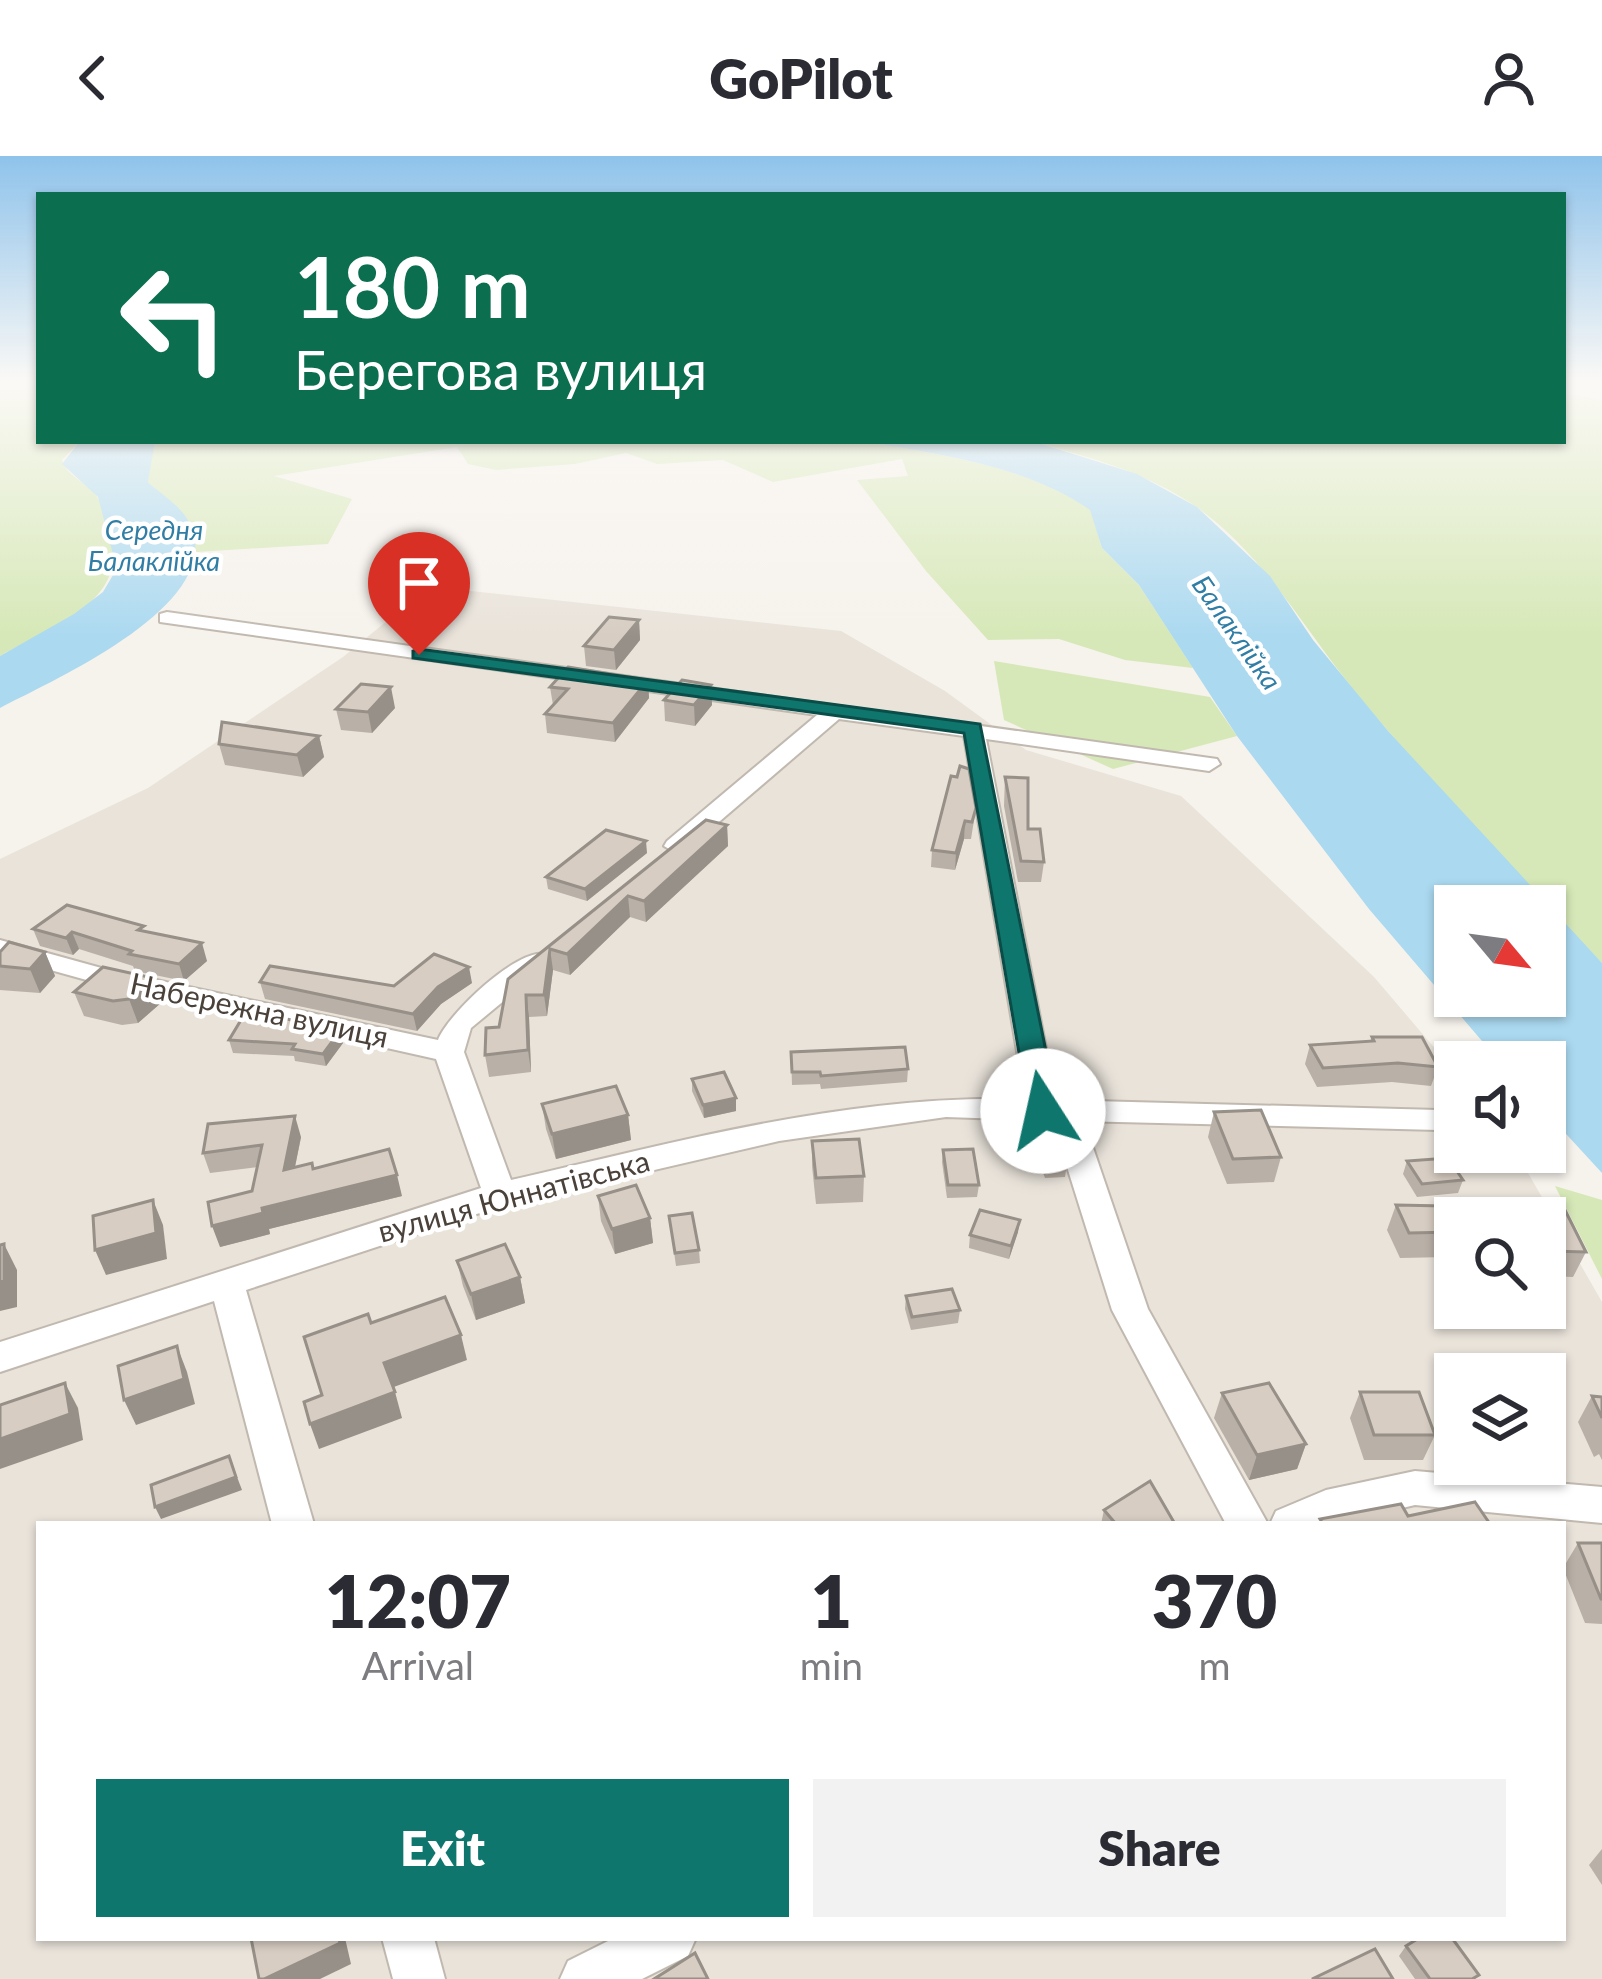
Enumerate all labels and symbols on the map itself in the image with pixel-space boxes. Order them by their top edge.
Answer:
water label: Середня Балаклійка [88,513,220,577]
pin [368,532,470,655]
water label: Балаклійка [1186,568,1289,696]
north arrow [1434,885,1566,1017]
street label: Набережна вулиця [127,964,392,1054]
position arrow [980,1048,1106,1174]
street label: вулиця Юннатівська [374,1141,653,1249]

